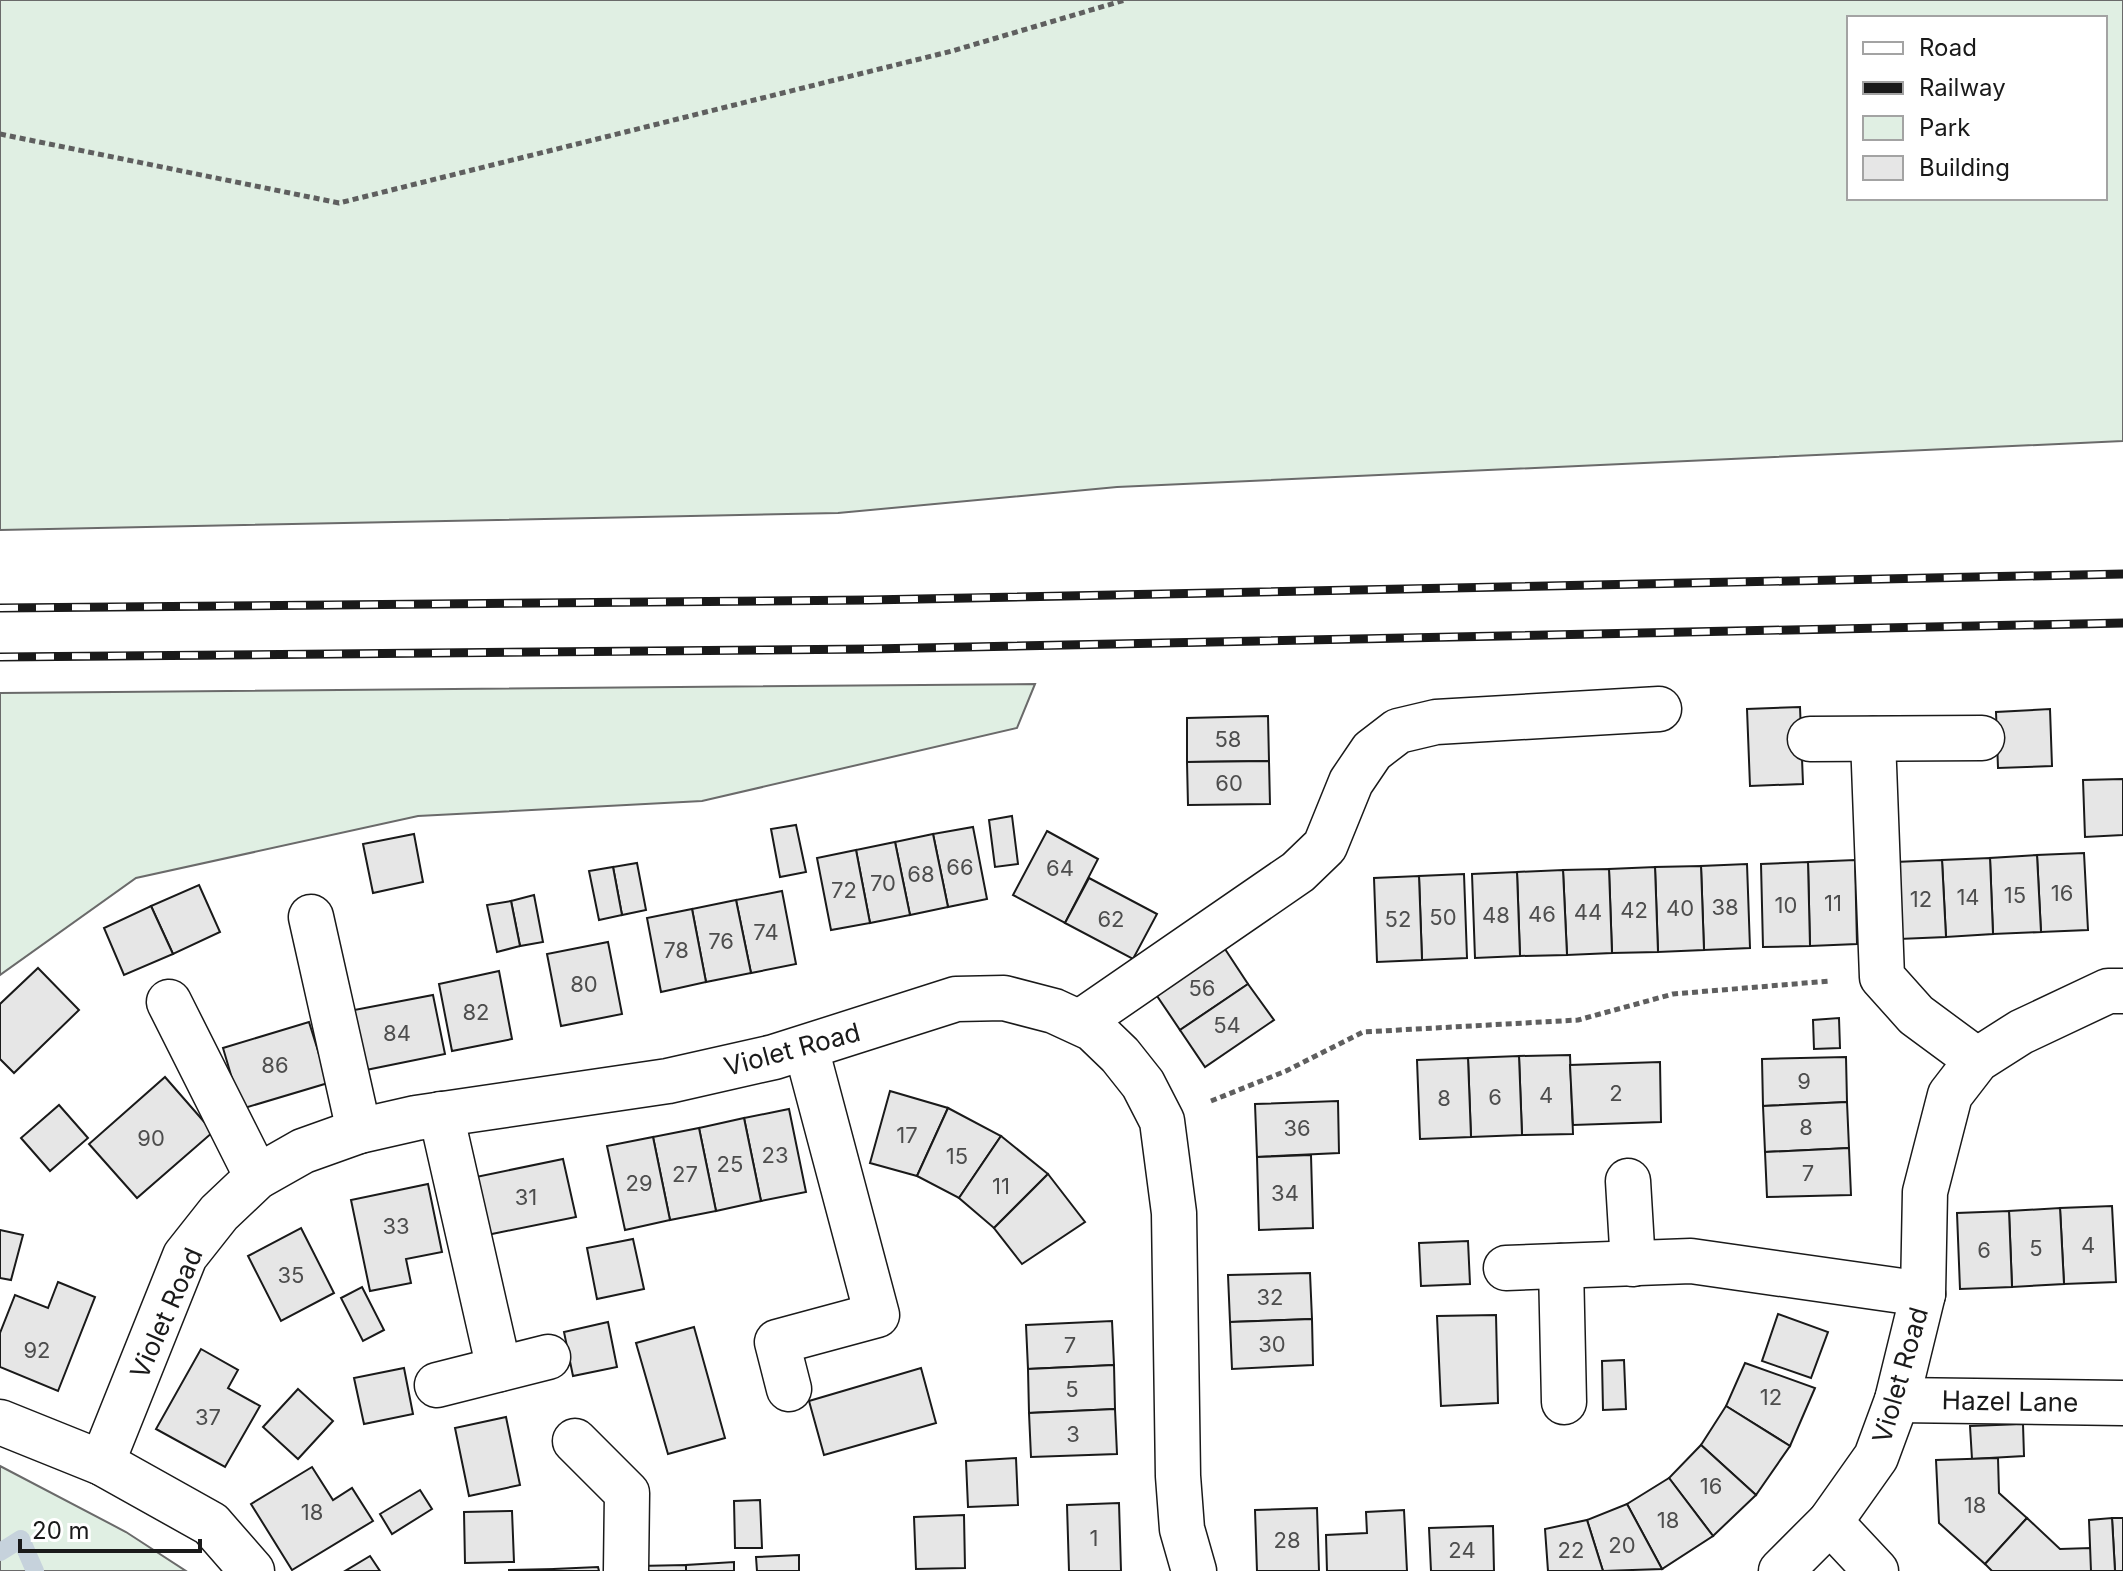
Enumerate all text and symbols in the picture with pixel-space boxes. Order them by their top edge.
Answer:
legend [1847,16,2107,200]
text: Road [1919,33,1977,62]
text: Railway [1919,73,2006,102]
text: Park [1919,113,1970,142]
text: Building [1919,153,2010,182]
house number: 58 [1215,726,1241,752]
house number: 60 [1215,770,1243,796]
house number: 66 [946,854,974,880]
house number: 64 [1046,855,1074,881]
house number: 68 [907,861,935,887]
house number: 70 [870,870,896,896]
house number: 72 [831,877,857,903]
house number: 16 [2051,880,2073,906]
house number: 15 [2004,882,2026,908]
house number: 14 [1956,884,1980,910]
house number: 12 [1910,886,1932,912]
house number: 11 [1824,890,1842,916]
house number: 10 [1775,892,1797,918]
house number: 38 [1711,894,1739,920]
house number: 40 [1666,895,1694,921]
house number: 42 [1620,897,1648,923]
house number: 44 [1574,899,1602,925]
house number: 46 [1528,901,1556,927]
house number: 48 [1482,902,1510,928]
house number: 50 [1429,904,1457,930]
house number: 62 [1097,906,1125,932]
house number: 52 [1385,906,1411,932]
house number: 74 [753,919,779,945]
house number: 76 [708,928,734,954]
house number: 78 [663,937,689,963]
house number: 80 [570,971,598,997]
house number: 56 [1188,975,1216,1001]
house number: 82 [462,999,490,1025]
house number: 54 [1213,1012,1241,1038]
street label: Violet Road [720,1016,864,1082]
house number: 84 [383,1020,411,1046]
house number: 86 [261,1052,289,1078]
house number: 9 [1797,1068,1811,1094]
house number: 2 [1609,1080,1623,1106]
house number: 4 [1539,1082,1553,1108]
house number: 6 [1488,1084,1502,1110]
house number: 8 [1437,1085,1451,1111]
house number: 8 [1799,1114,1813,1140]
house number: 36 [1283,1115,1311,1141]
house number: 17 [896,1122,918,1148]
house number: 90 [137,1125,165,1151]
house number: 23 [761,1142,789,1168]
house number: 15 [946,1143,968,1169]
house number: 25 [717,1151,743,1177]
house number: 7 [1802,1160,1814,1186]
house number: 27 [672,1161,698,1187]
house number: 29 [625,1170,653,1196]
house number: 11 [992,1173,1010,1199]
house number: 34 [1271,1180,1299,1206]
house number: 31 [515,1184,537,1210]
house number: 33 [382,1213,410,1239]
house number: 4 [2081,1232,2095,1258]
house number: 5 [2029,1235,2043,1261]
house number: 6 [1977,1237,1991,1263]
street label: Violet Road [123,1243,209,1383]
house number: 35 [278,1262,304,1288]
house number: 32 [1256,1284,1284,1310]
street label: Violet Road [1866,1304,1934,1446]
house number: 30 [1258,1331,1286,1357]
house number: 7 [1064,1332,1076,1358]
house number: 92 [23,1337,51,1363]
house number: 5 [1065,1376,1079,1402]
house number: 12 [1760,1384,1782,1410]
street label: Hazel Lane [1941,1384,2079,1418]
house number: 37 [195,1404,221,1430]
house number: 3 [1066,1421,1080,1447]
house number: 16 [1700,1473,1722,1499]
house number: 18 [1964,1492,1986,1518]
house number: 18 [301,1499,323,1525]
scale bar [20,1503,200,1553]
house number: 18 [1657,1507,1679,1533]
text: 20 m [32,1516,90,1545]
house number: 1 [1090,1525,1098,1551]
house number: 28 [1273,1527,1301,1553]
house number: 20 [1608,1532,1636,1558]
house number: 24 [1448,1537,1476,1563]
house number: 22 [1558,1537,1584,1563]

